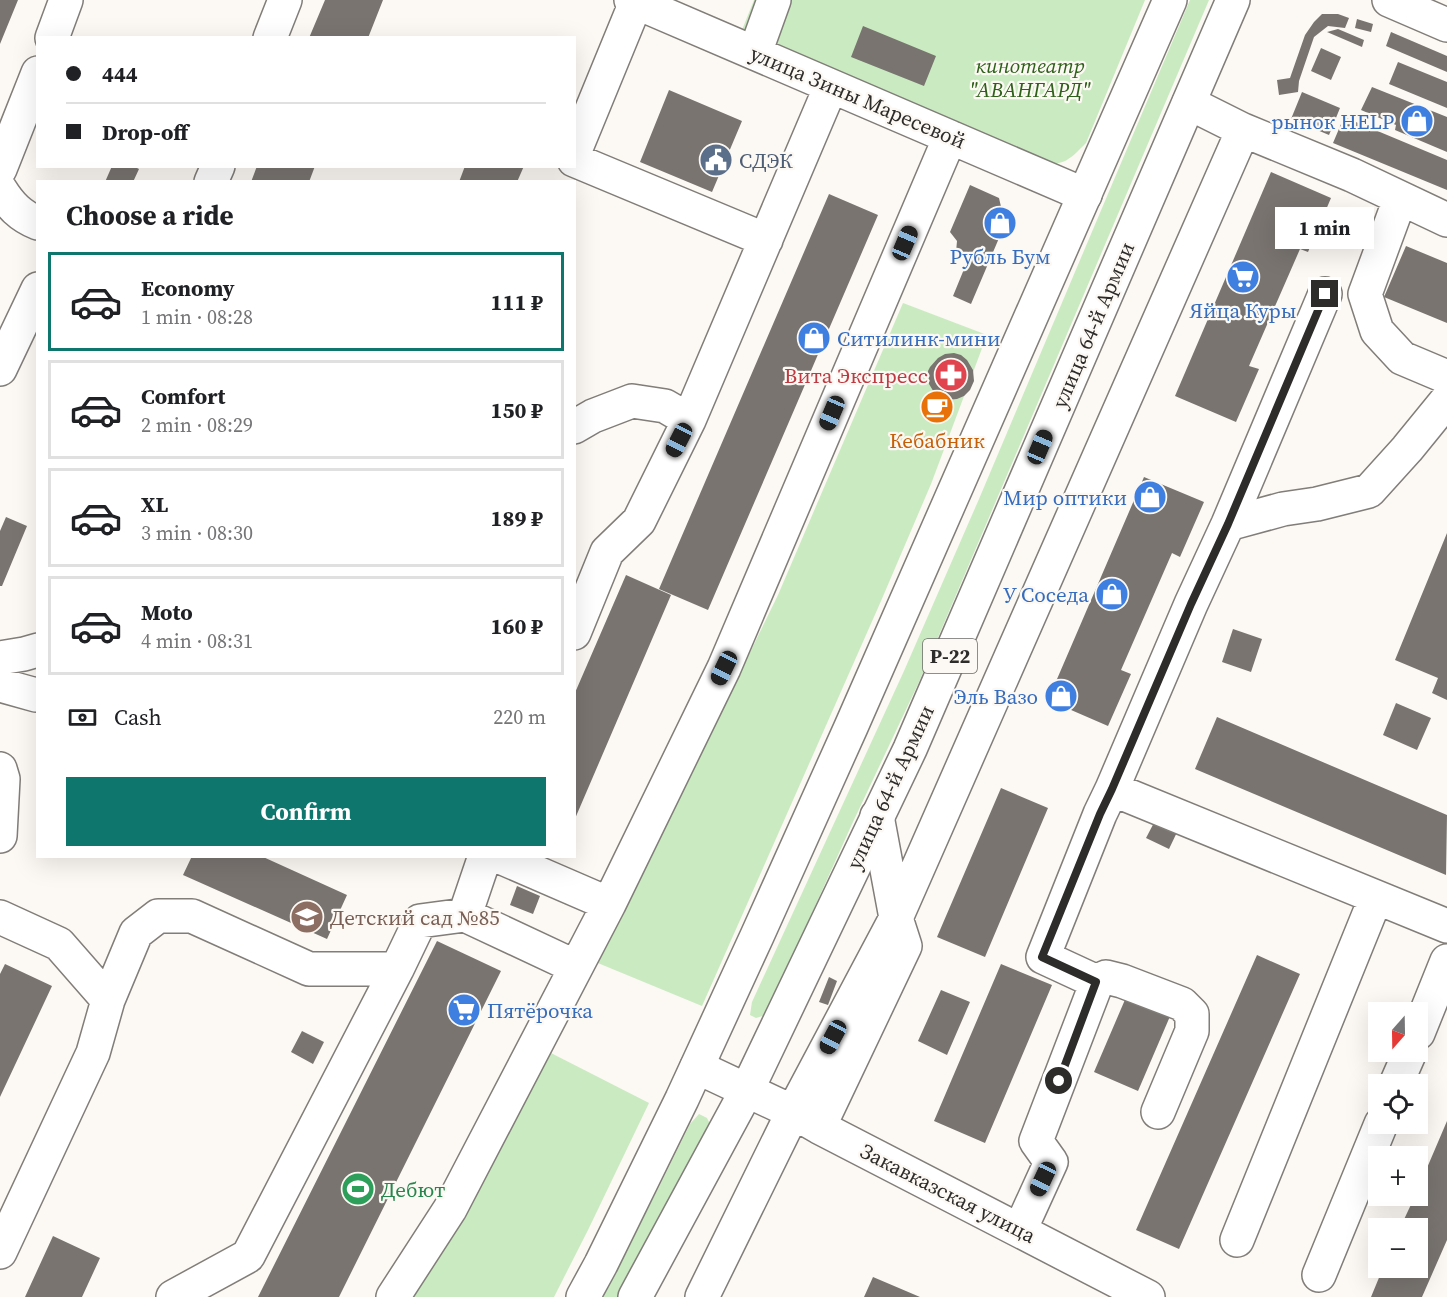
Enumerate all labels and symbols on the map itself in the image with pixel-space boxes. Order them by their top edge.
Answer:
street label: улица Зины Маресевой [746,38,970,156]
park label: кинотеатр "АВАНГАРД" [969,51,1091,104]
shop icon: рынок HELP [1399,103,1435,139]
place label: рынок HELP [1271,107,1394,136]
public building icon: СДЭК [698,142,734,178]
place label: СДЭК [739,146,793,175]
shop icon: Рубль Бум [982,205,1018,241]
callout: 1 min [1276,207,1374,249]
car [890,223,920,263]
street label: улица 64-й Армии [1045,237,1141,413]
place label: Рубль Бум [949,242,1051,271]
supermarket icon: Яйца Куры [1225,259,1261,295]
route end [1311,280,1338,307]
place label: Яйца Куры [1189,296,1297,325]
shop icon: Ситилинк-мини [796,320,832,356]
place label: Ситилинк-мини [837,324,1001,353]
pharmacy icon: Вита Экспресс [933,357,969,393]
place label: Вита Экспресс [784,361,928,390]
cafe icon: Кебабник [919,389,955,425]
car [817,393,847,433]
car [663,420,695,460]
place label: Кебабник [889,426,985,455]
car [1025,427,1055,467]
shop icon: Мир оптики [1132,479,1168,515]
place label: Мир оптики [1003,483,1127,512]
shop icon: У Соседа [1094,576,1130,612]
place label: У Соседа [1003,580,1089,609]
road number: Р-22 [923,639,977,673]
car [708,648,740,688]
shop icon: Эль Вазо [1043,678,1079,714]
place label: Эль Вазо [954,682,1038,711]
street label: улица 64-й Армии [839,700,941,874]
school or university icon: Детский сад №85 [289,899,325,935]
place label: Детский сад №85 [330,903,500,932]
supermarket icon: Пятёрочка [446,992,482,1028]
place label: Пятёрочка [487,996,593,1025]
north arrow [1368,1002,1428,1062]
car [817,1017,849,1057]
route start [1045,1067,1072,1094]
street label: Закавказская улица [855,1136,1041,1250]
car [1027,1159,1059,1199]
sports icon: Дебют [340,1171,376,1207]
place label: Дебют [381,1175,445,1204]

